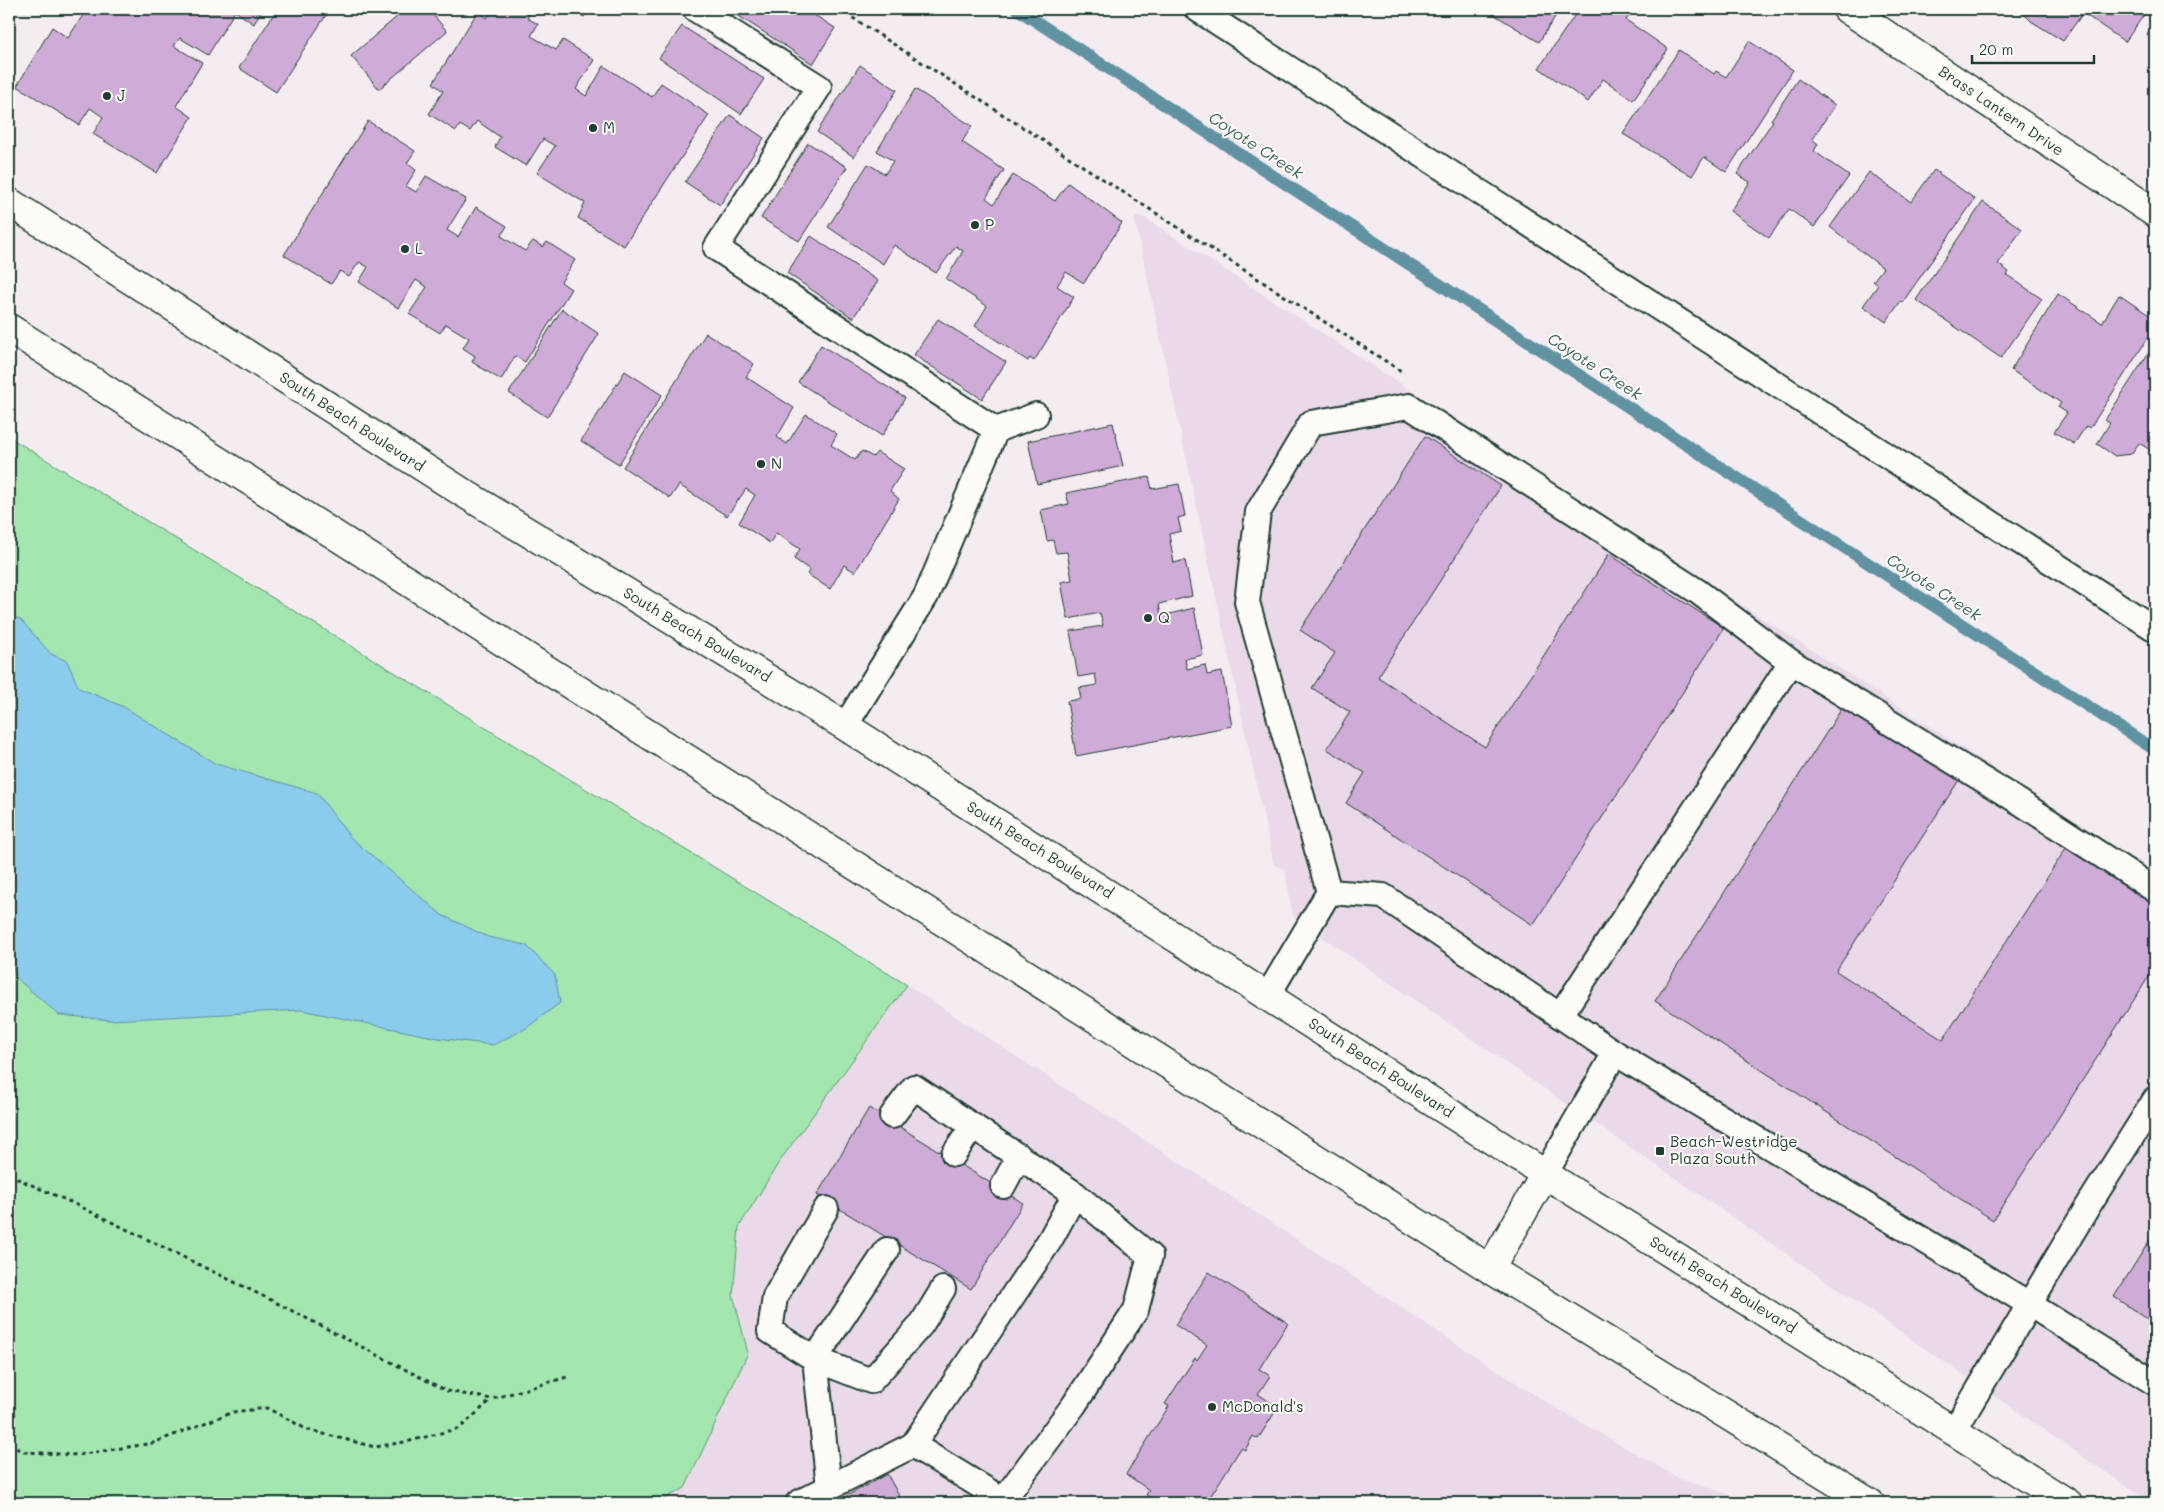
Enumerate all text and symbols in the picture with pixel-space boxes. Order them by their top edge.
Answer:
scale bar [1972,32,2094,64]
text: 20 m [1979,39,2013,59]
street label: Brass Lantern Drive [1935,61,2068,160]
place label: J [117,85,126,105]
marker: J [101,90,113,102]
water label: Coyote Creek [1205,106,1308,183]
place label: M [603,117,615,137]
marker: M [587,122,599,134]
place label: P [985,214,994,234]
marker: P [969,219,981,231]
place label: L [415,238,423,258]
marker: L [399,243,411,255]
water label: Coyote Creek [1544,327,1647,404]
street label: South Beach Boulevard [276,367,429,476]
place label: N [771,453,782,473]
marker: N [755,458,767,470]
water label: Coyote Creek [1883,548,1986,625]
street label: South Beach Boulevard [620,582,775,686]
place label: Q [1158,607,1170,627]
marker: Q [1142,612,1154,624]
street label: South Beach Boulevard [963,796,1118,902]
street label: South Beach Boulevard [1305,1013,1458,1122]
place label: Beach-Westridge Plaza South [1670,1131,1798,1168]
marker: Beach-Westridge Plaza South [1654,1145,1666,1157]
street label: South Beach Boulevard [1646,1231,1801,1337]
place label: McDonald's [1222,1396,1304,1416]
marker: McDonald's [1206,1401,1218,1413]

